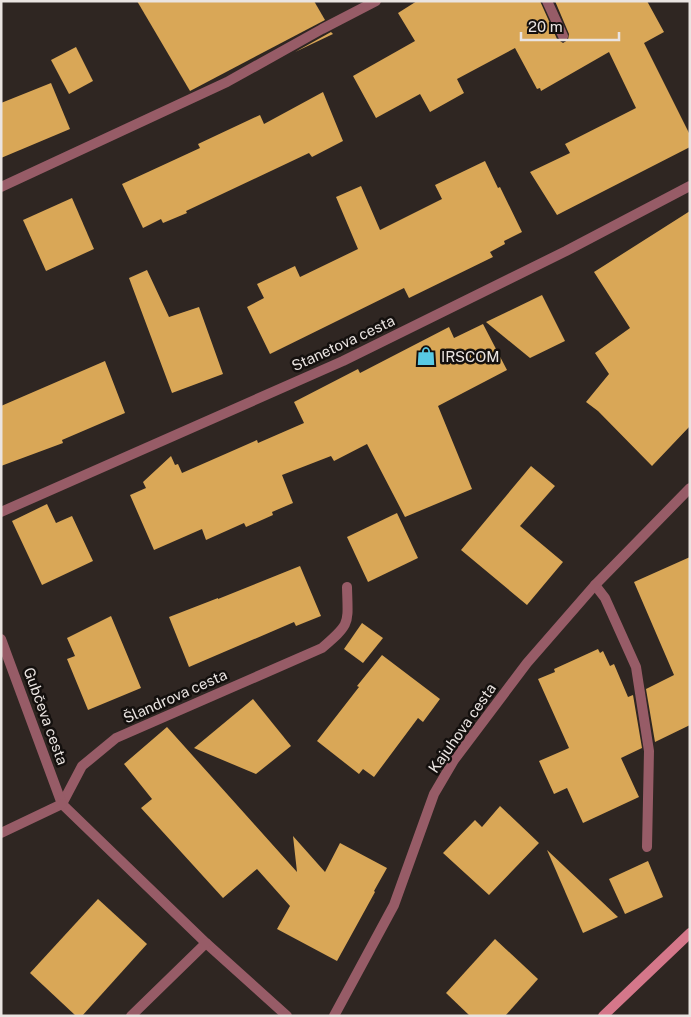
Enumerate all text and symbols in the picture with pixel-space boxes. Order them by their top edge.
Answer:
scale bar [521,10,618,42]
text: 20 m [528,18,563,35]
street label: Stanetova cesta [289,312,397,374]
shop icon: IRSCOM [415,345,437,367]
place label: IRSCOM [441,348,500,365]
street label: Gubčeva cesta [20,665,72,767]
street label: Šlandrova cesta [120,666,230,726]
street label: Kajuhova cesta [425,680,499,776]

